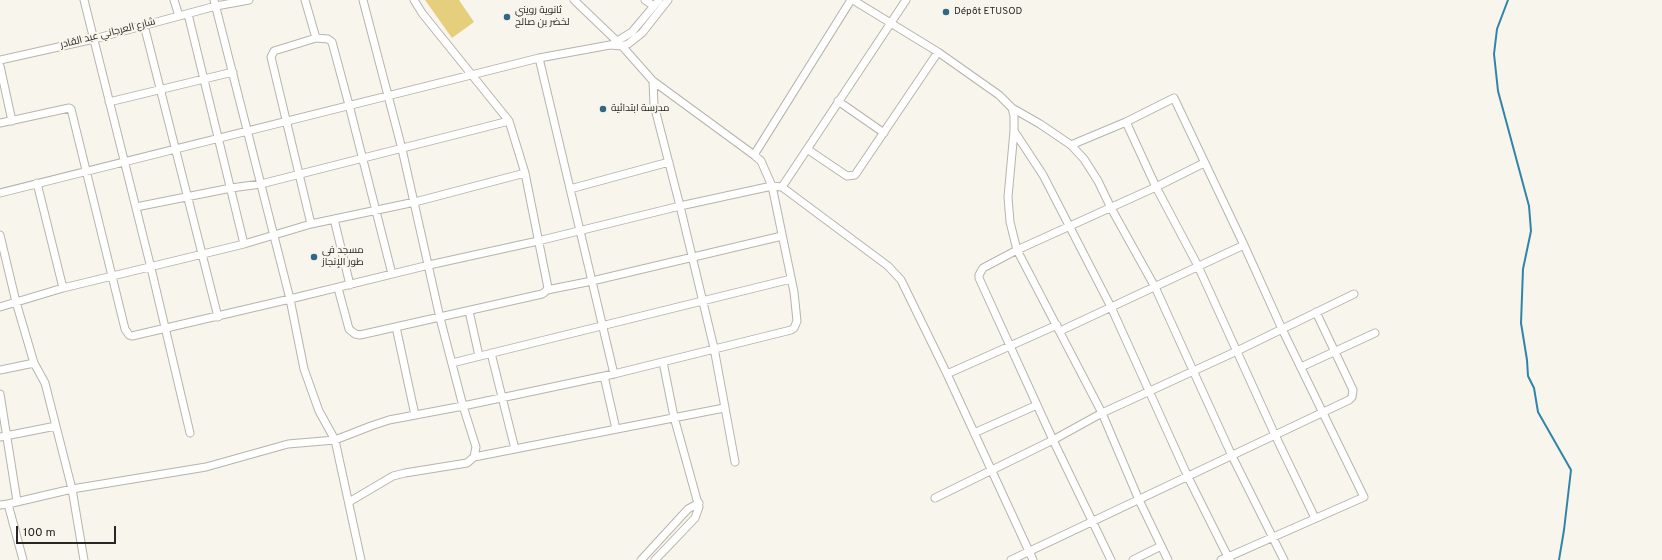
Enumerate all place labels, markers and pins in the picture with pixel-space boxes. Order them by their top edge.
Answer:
place label: ثانوية رويني لخضر بن صالح [515,5,570,28]
place label: Dépôt ETUSOD [954,6,1022,18]
marker: Dépôt ETUSOD [941,7,951,17]
marker: ثانوية رويني لخضر بن صالح [502,12,512,22]
place label: مدرسة ابتدائية [611,103,670,115]
marker: مدرسة ابتدائية [598,104,608,114]
place label: مسجد في طور الإنجاز [322,245,364,268]
marker: مسجد في طور الإنجاز [309,252,319,262]

